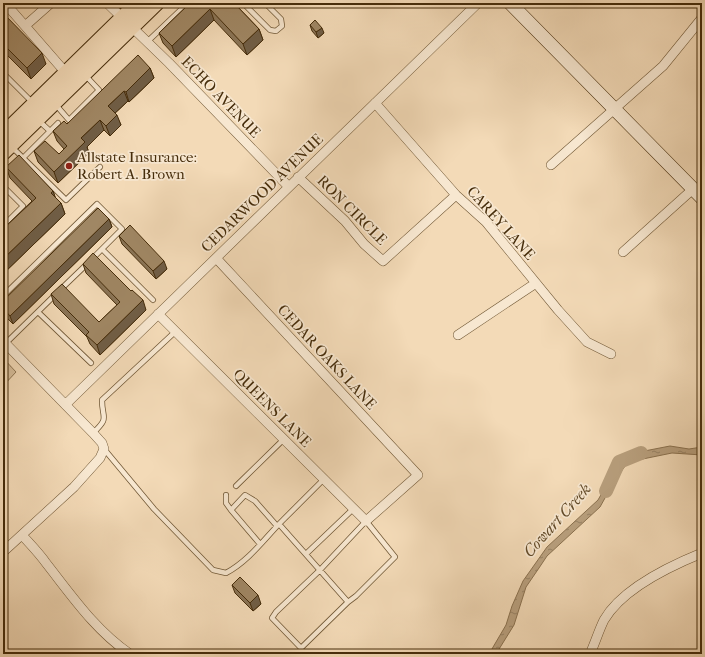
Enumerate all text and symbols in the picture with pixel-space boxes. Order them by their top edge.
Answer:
street label: ECHO AVENUE [178,53,264,141]
street label: CEDARWOOD AVENUE [197,130,327,256]
place label: Allstate Insurance: Robert A. Brown [76,148,197,183]
marker: Allstate Insurance: Robert A. Brown [64,161,74,171]
street label: RON CIRCLE [313,171,391,249]
street label: CAREY LANE [463,182,539,264]
street label: CEDAR OAKS LANE [274,301,380,413]
street label: QUEENS LANE [229,365,315,451]
water label: Cowart Creek [519,479,595,561]

